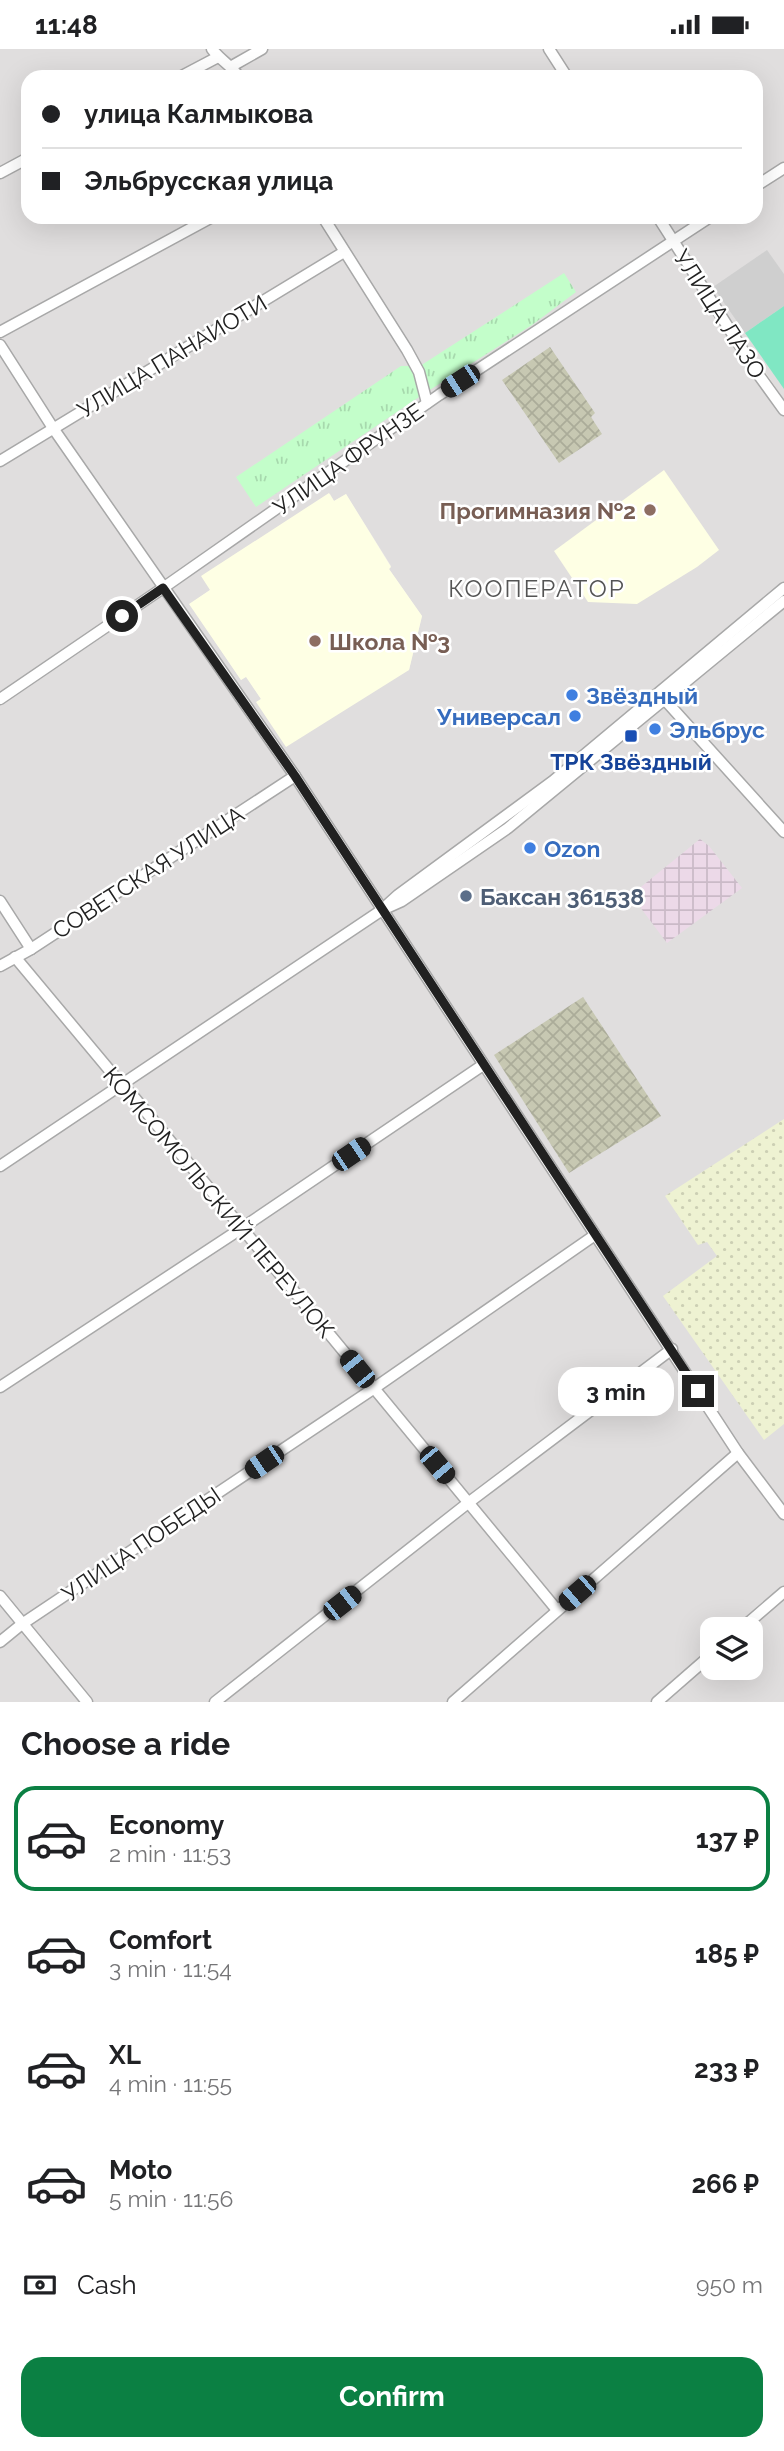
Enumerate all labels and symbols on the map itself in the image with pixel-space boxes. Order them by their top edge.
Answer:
street label: УЛИЦА ЛАЗО [668,245,772,383]
street label: УЛИЦА ПАНАИОТИ [72,289,272,423]
car [437,361,484,401]
street label: УЛИЦА ФРУНЗЕ [268,397,428,521]
place label: Прогимназия №2 [440,497,636,524]
marker: Прогимназия №2 [642,502,658,518]
district label: КООПЕРАТОР [448,574,626,603]
route start [106,600,138,632]
place label: Школа №3 [329,628,450,655]
marker: Школа №3 [307,633,323,649]
place label: Звёздный [586,682,698,709]
marker: Звёздный [564,687,580,703]
place label: Универсал [436,703,561,730]
marker: Универсал [567,708,583,724]
place label: Эльбрус [669,716,765,743]
marker: Эльбрус [647,721,663,737]
marker: ТРК Звёздный [623,728,639,744]
place label: ТРК Звёздный [550,748,712,775]
street label: СОВЕТСКАЯ УЛИЦА [47,800,249,944]
place label: Ozon [544,835,600,862]
marker: Ozon [522,840,538,856]
place label: Баксан 361538 [480,883,644,910]
marker: Баксан 361538 [458,888,474,904]
street label: КОМСОМОЛЬСКИЙ ПЕРЕУЛОК [98,1061,340,1343]
car [328,1134,375,1174]
car [336,1346,379,1392]
callout: 3 min [558,1367,674,1415]
route end [682,1375,714,1407]
car [241,1442,288,1482]
car [416,1442,459,1488]
street label: УЛИЦА ПОБЕДЫ [57,1481,225,1607]
car [555,1571,600,1615]
car [319,1582,366,1624]

